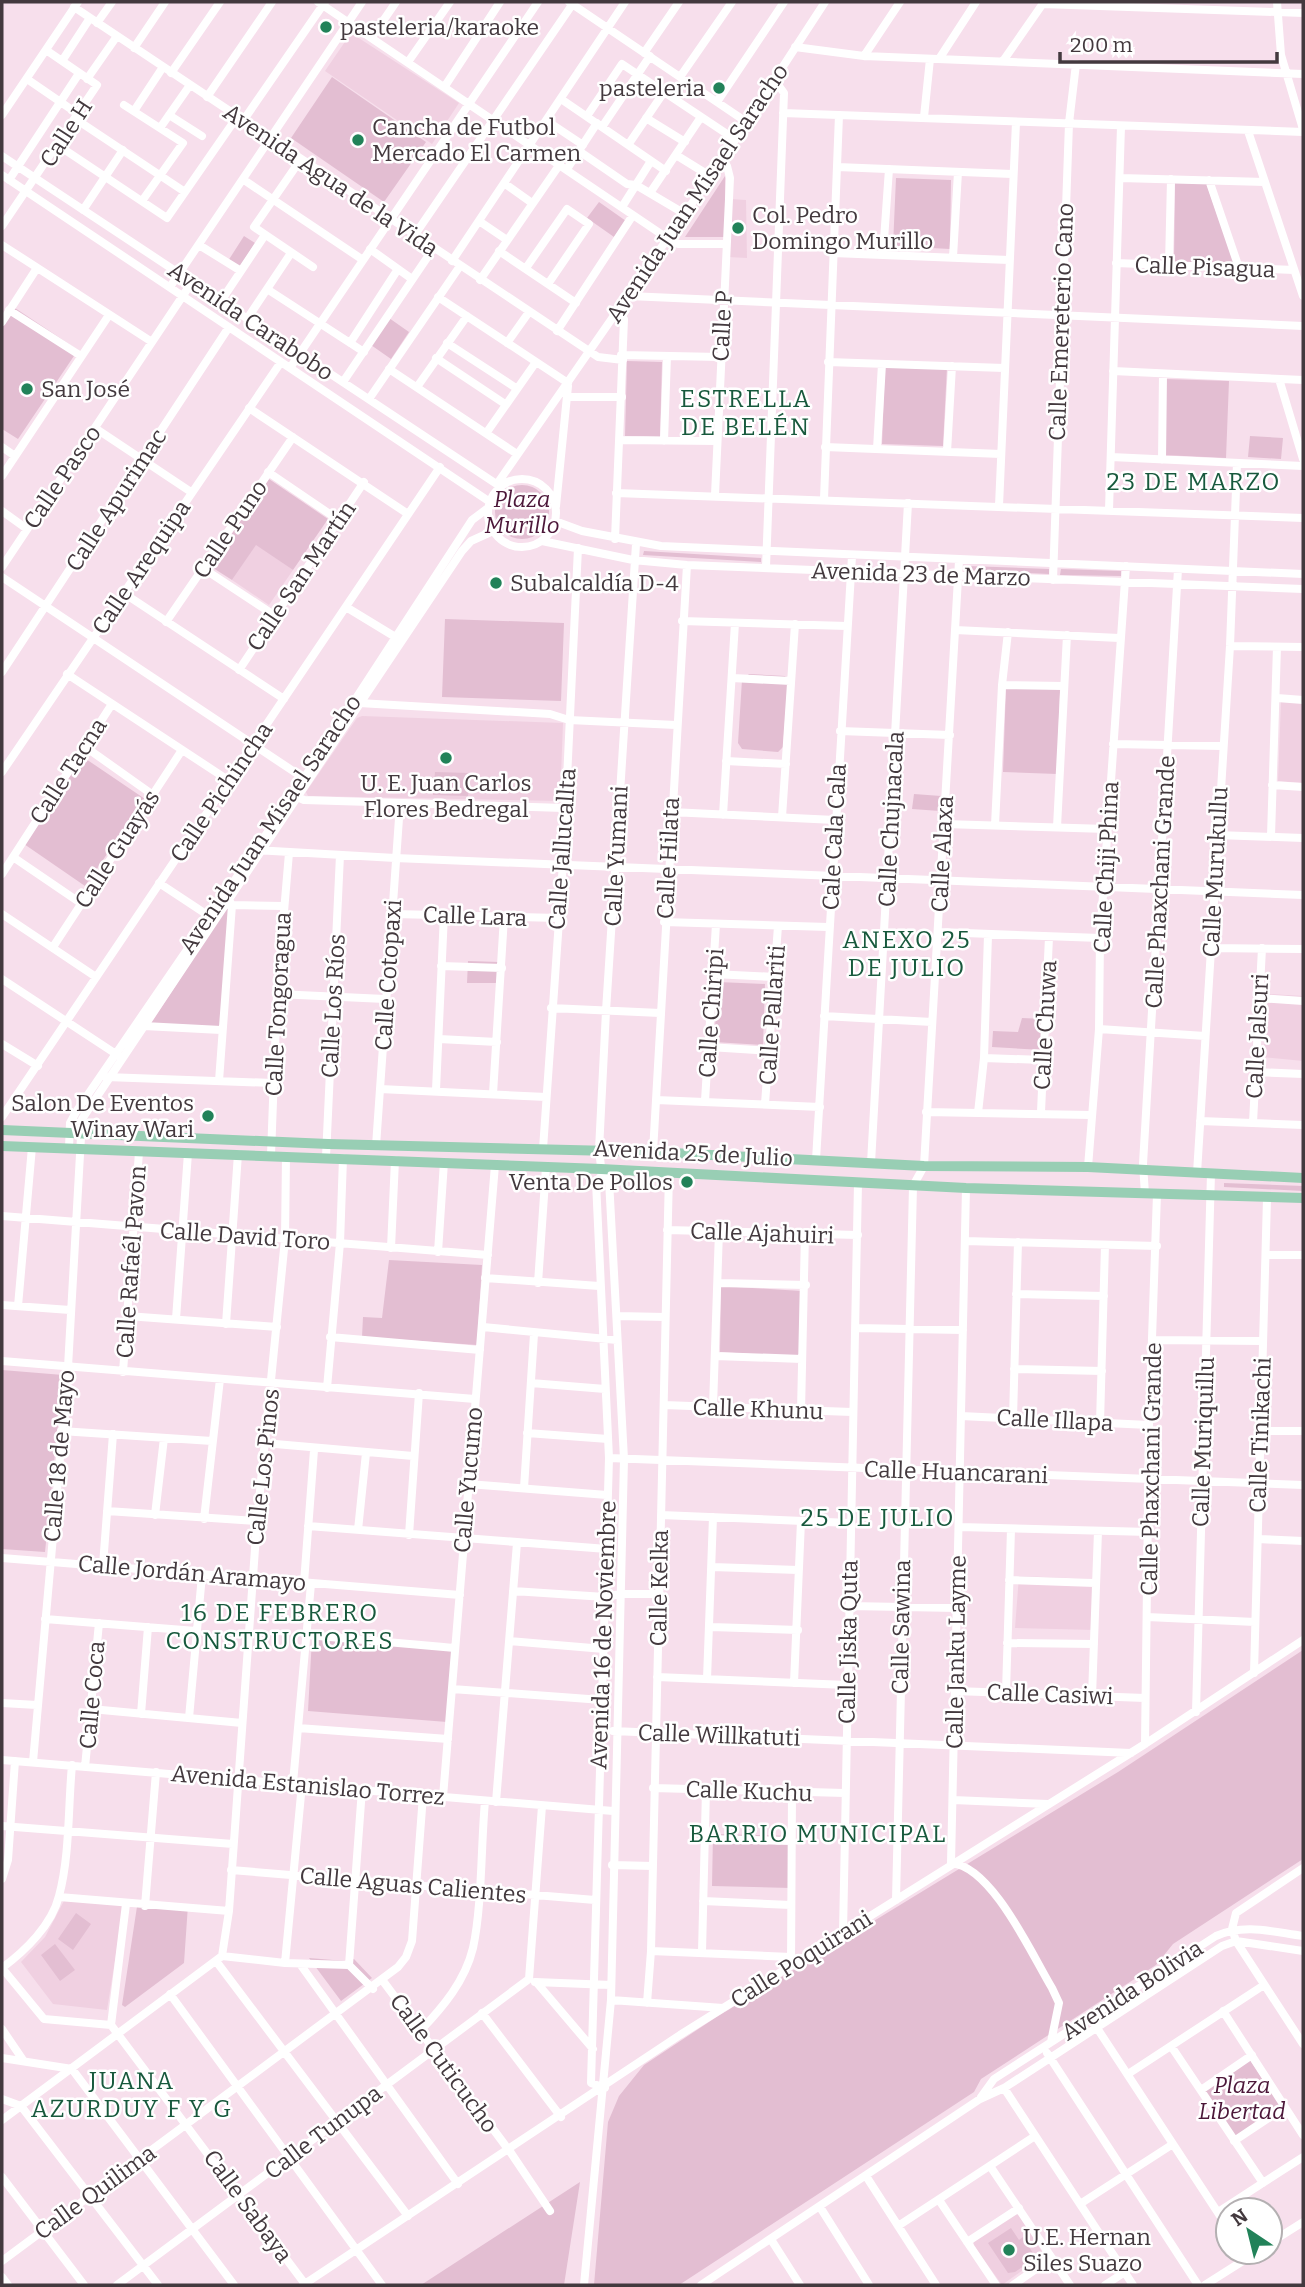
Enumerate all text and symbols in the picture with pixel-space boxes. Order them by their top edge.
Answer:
place label: pasteleria/karaoke [340,13,539,41]
marker: pasteleria/karaoke [318,19,334,35]
scale bar [1060,21,1277,65]
text: 200 m [1070,32,1133,58]
street label: Avenida Juan Misael Saracho [600,58,794,328]
place label: pasteleria [599,74,705,102]
marker: pasteleria [711,80,727,96]
street label: Calle H [34,94,98,172]
street label: Avenida Agua de la Vida [218,98,444,263]
place label: Cancha de Futbol Mercado El Carmen [372,113,582,167]
marker: Cancha de Futbol Mercado El Carmen [350,132,366,148]
place label: Col. Pedro Domingo Murillo [752,201,933,255]
street label: Calle Emereterio Cano [1043,203,1079,441]
marker: Col. Pedro Domingo Murillo [730,220,746,236]
street label: Calle Pisagua [1134,251,1276,283]
street label: Avenida Carabobo [163,255,339,387]
street label: Calle P [706,290,738,362]
place label: San José [41,375,130,403]
marker: San José [19,381,35,397]
district label: ESTRELLA DE BELÉN [680,385,812,441]
street label: Calle Pasco [17,420,107,534]
street label: Calle Apurimac [60,424,172,576]
district label: 23 DE MARZO [1107,468,1281,496]
street label: Calle Puno [187,474,273,584]
park label: Plaza Murillo [484,485,560,539]
street label: Calle Arequipa [86,494,196,640]
street label: Calle San Martín [240,495,362,656]
street label: Avenida 23 de Marzo [811,556,1031,592]
place label: Subalcaldía D-4 [510,569,679,597]
marker: Subalcaldía D-4 [488,575,504,591]
street label: Avenida Juan Misael Saracho [173,689,367,959]
street label: Calle Tacna [23,712,113,829]
street label: Calle Pichincha [164,716,278,867]
street label: Calle Chujnacala [872,730,910,908]
marker: U. E. Juan Carlos Flores Bedregal [438,750,454,766]
street label: Calle Phaxchani Grande [1139,755,1181,1009]
street label: Cale Cala Cala [816,762,852,911]
street label: Calle Jallucallta [542,767,582,931]
place label: U. E. Juan Carlos Flores Bedregal [360,769,532,823]
street label: Calle Chiji Phina [1088,780,1125,954]
street label: Calle Guayás [68,785,166,913]
street label: Calle Yumani [598,785,634,927]
street label: Calle Murukullu [1197,786,1233,958]
street label: Calle Alaxa [925,794,959,913]
street label: Calle Hilata [651,796,685,920]
street label: Calle Cotopaxi [369,898,407,1052]
street label: Calle Lara [422,900,528,932]
street label: Calle Tongoragua [259,911,297,1097]
district label: ANEXO 25 DE JULIO [842,926,972,982]
street label: Calle Los Ríos [315,933,351,1079]
street label: Calle Pallariti [753,944,791,1086]
street label: Calle Chiripi [693,947,730,1079]
street label: Calle Chuwa [1028,959,1062,1091]
street label: Calle Jalsuri [1240,972,1274,1099]
place label: Salon De Eventos Winay Wari [11,1089,194,1143]
marker: Salon De Eventos Winay Wari [200,1108,216,1124]
street label: Avenida 25 de Julio [592,1134,794,1172]
street label: Calle Rafaél Pavon [110,1164,152,1360]
place label: Venta De Pollos [509,1168,673,1196]
marker: Venta De Pollos [679,1174,695,1190]
street label: Calle David Toro [159,1216,331,1256]
street label: Calle Ajahuiri [689,1216,835,1250]
street label: Calle Phaxchani Grande [1135,1342,1167,1596]
street label: Calle Muriquillu [1186,1356,1220,1528]
street label: Calle Tinikachi [1243,1356,1277,1513]
street label: Calle 18 de Mayo [38,1369,80,1543]
street label: Calle Los Pinos [241,1387,285,1547]
street label: Calle Khunu [692,1393,824,1425]
street label: Calle Illapa [996,1403,1115,1437]
street label: Calle Yucumo [448,1406,488,1554]
street label: Calle Huancarani [863,1455,1049,1489]
street label: Avenida 16 de Noviembre [584,1500,622,1770]
district label: 25 DE JULIO [801,1504,955,1532]
street label: Calle Kelka [644,1529,674,1647]
street label: Calle Jordán Aramayo [77,1549,307,1597]
street label: Calle Janku Layme [940,1555,972,1749]
street label: Calle Jiska Quta [833,1559,863,1724]
street label: Calle Sawina [886,1559,916,1695]
district label: 16 DE FEBRERO CONSTRUCTORES [165,1599,395,1655]
street label: Calle Coca [73,1639,111,1750]
street label: Calle Casiwi [986,1678,1114,1710]
street label: Calle Willkatuti [637,1718,801,1752]
street label: Avenida Estanislao Torrez [170,1759,446,1811]
street label: Calle Kuchu [685,1775,813,1807]
district label: BARRIO MUNICIPAL [689,1820,947,1848]
street label: Calle Aguas Calientes [298,1861,528,1909]
street label: Calle Poquirani [725,1904,877,2014]
street label: Avenida Bolivia [1056,1934,1208,2046]
street label: Calle Cuticucho [384,1988,504,2138]
district label: JUANA AZURDUY F Y G [31,2067,233,2123]
park label: Plaza Libertad [1198,2071,1286,2125]
street label: Calle Tunupa [259,2079,388,2185]
street label: Calle Quilima [29,2138,162,2246]
street label: Calle Sabaya [198,2144,299,2268]
north arrow [1214,2196,1284,2266]
text: N [1227,2204,1252,2231]
place label: U.E. Hernan Siles Suazo [1023,2223,1151,2277]
marker: U.E. Hernan Siles Suazo [1001,2242,1017,2258]

